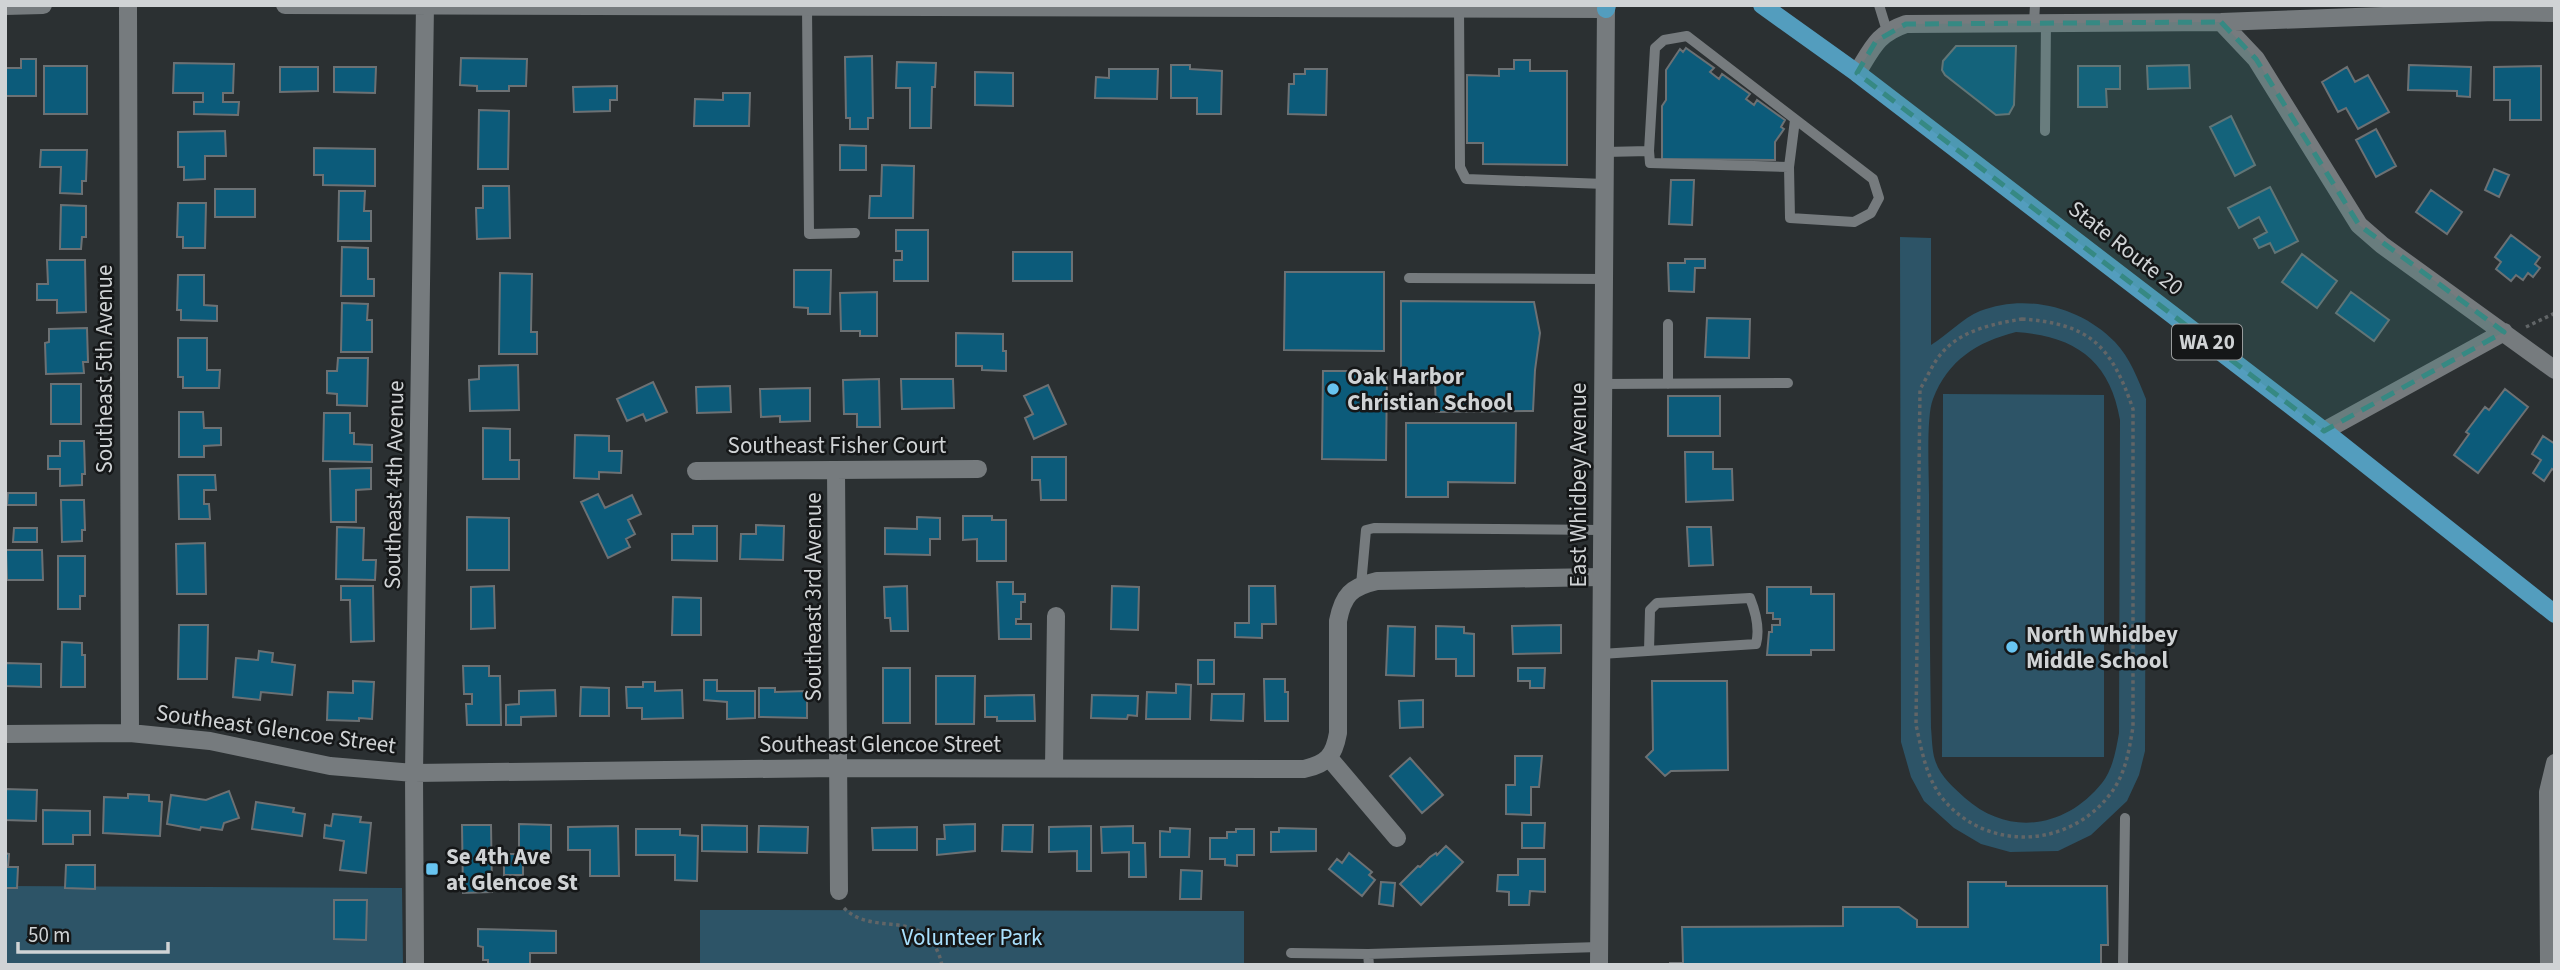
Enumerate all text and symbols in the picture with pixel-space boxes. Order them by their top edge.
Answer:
street label: State Route 20 [2061,193,2191,303]
street label: Southeast 5th Avenue [88,265,121,473]
road number: WA 20 [2172,324,2242,360]
place label: Oak Harbor Christian School [1347,360,1513,419]
street label: Southeast 4th Avenue [376,380,412,590]
marker: Oak Harbor Christian School [1325,381,1341,397]
street label: East Whidbey Avenue [1562,383,1595,587]
street label: Southeast Fisher Court [728,429,947,462]
street label: Southeast 3rd Avenue [797,492,830,702]
place label: North Whidbey Middle School [2026,618,2178,677]
marker: North Whidbey Middle School [2004,639,2020,655]
street label: Southeast Glencoe Street [154,696,398,762]
street label: Southeast Glencoe Street [759,728,1001,761]
place label: Se 4th Ave at Glencoe St [446,840,578,899]
marker: Se 4th Ave at Glencoe St [424,861,440,877]
scale bar [18,911,168,955]
text: 50 m [28,920,70,950]
park label: Volunteer Park [902,921,1043,954]

